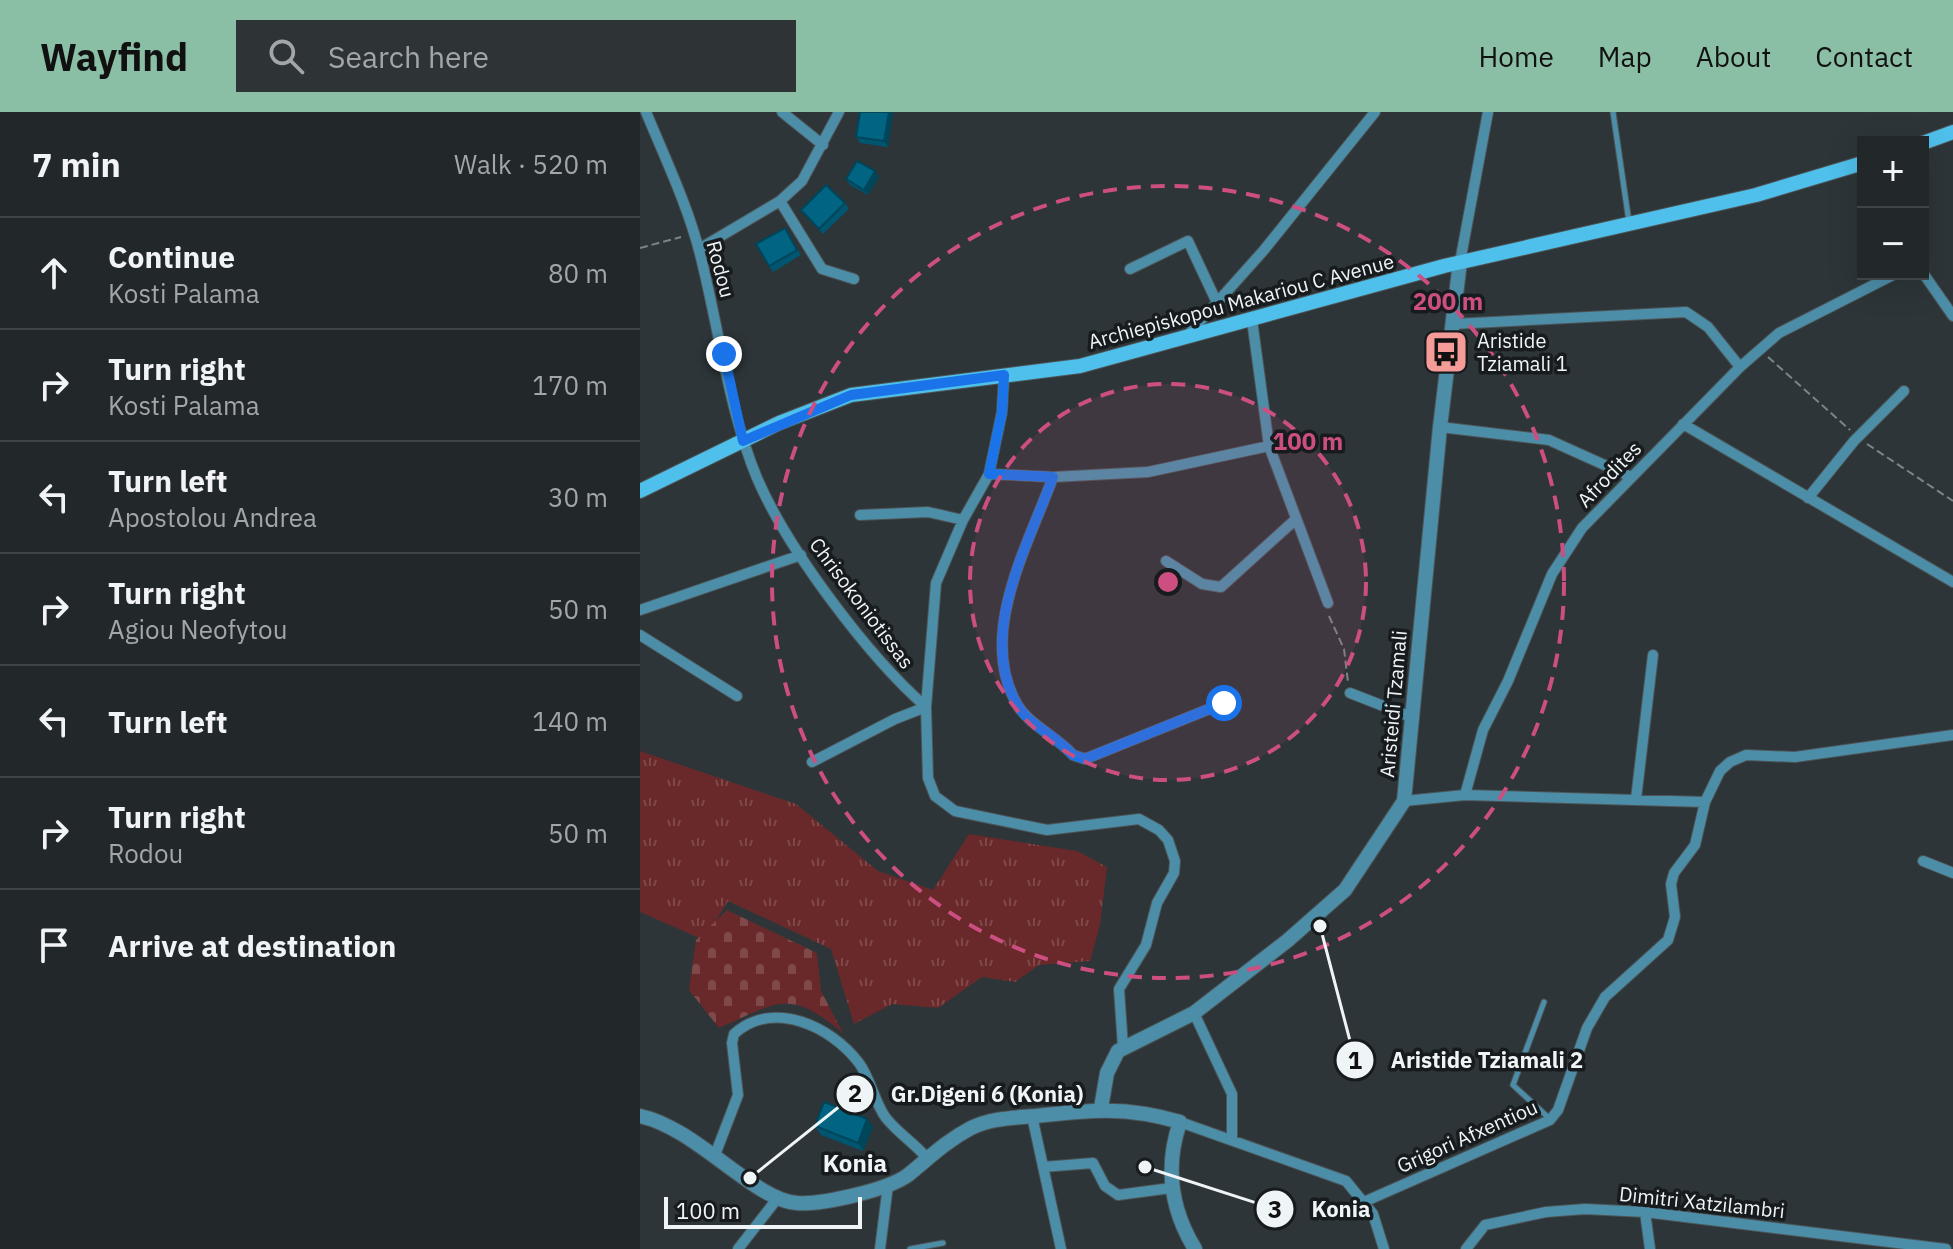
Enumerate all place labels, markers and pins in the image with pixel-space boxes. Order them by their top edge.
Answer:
place label: Aristide Tziamali 1 [1477,327,1568,377]
bus stop icon: Aristide Tziamali 1 [1422,328,1470,376]
centre of rings [1154,568,1182,596]
callout: Aristide Tziamali 2 [1335,1037,1599,1083]
callout: Gr.Digeni 6 (Konia) [835,1071,1100,1117]
callout: Konia [1255,1186,1386,1232]

